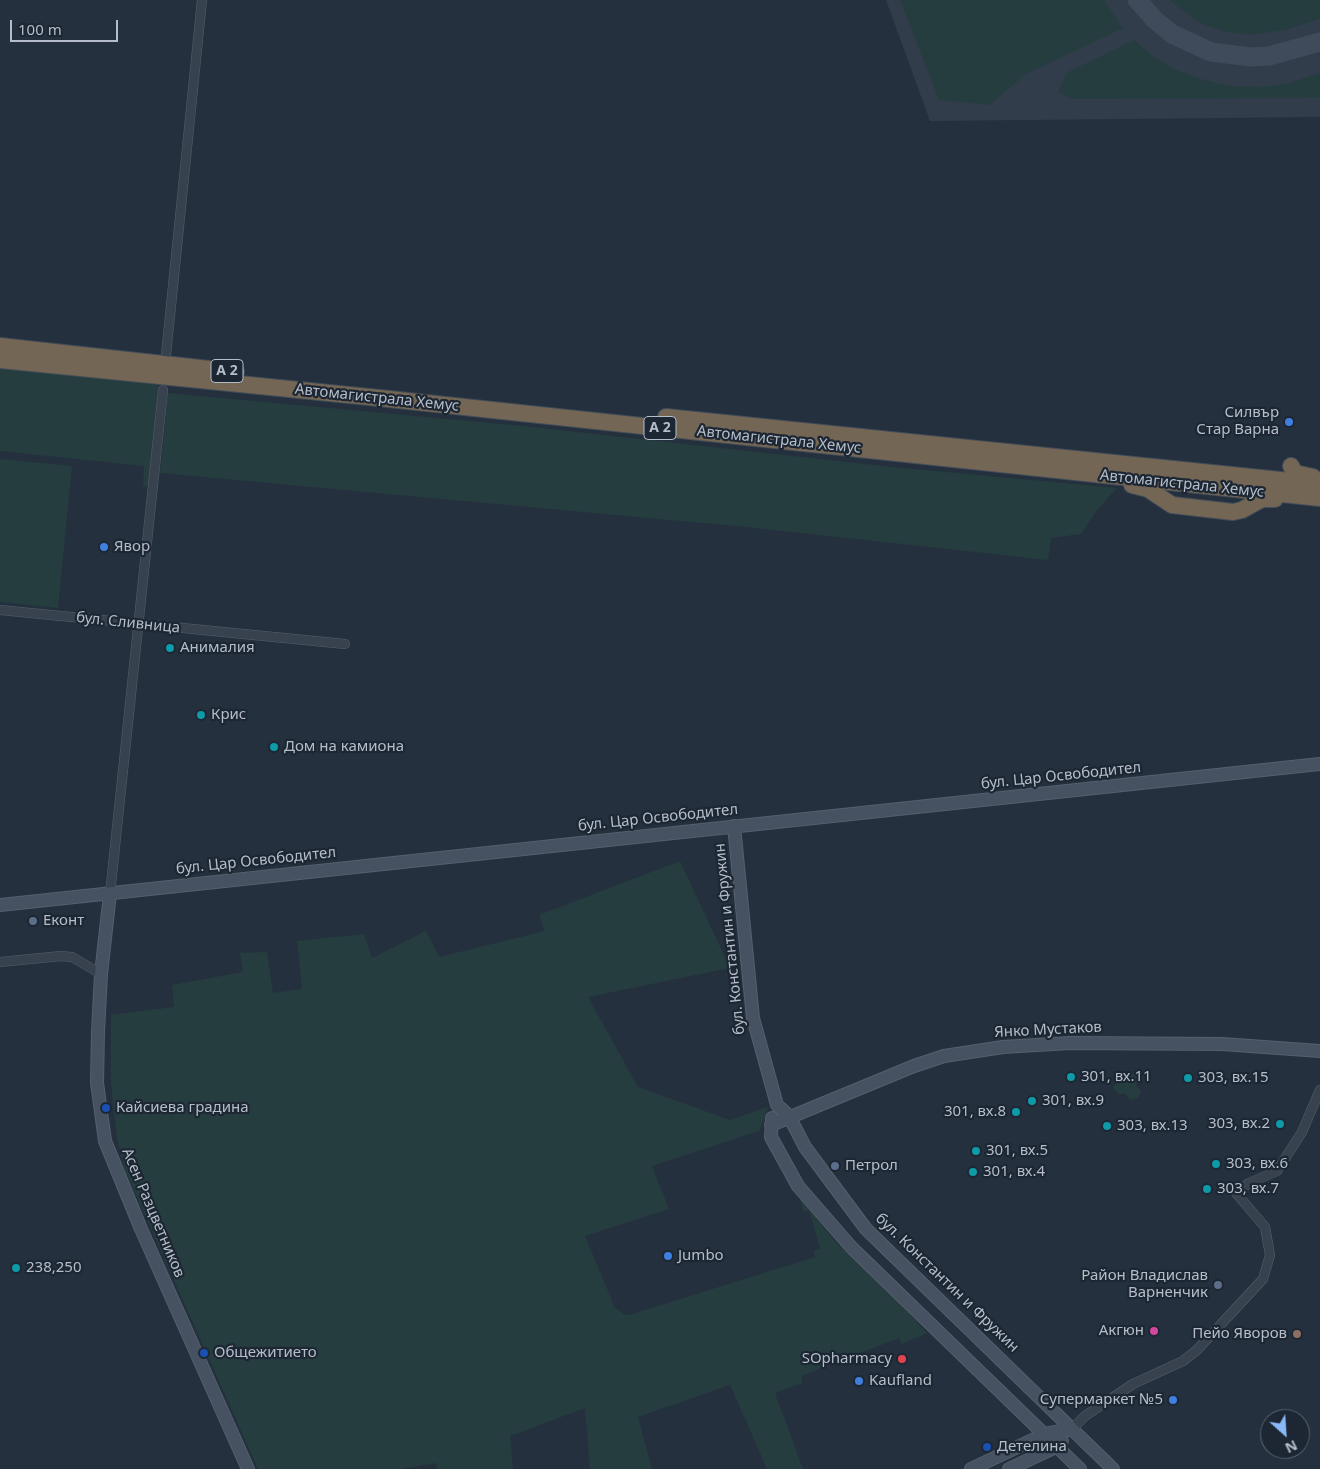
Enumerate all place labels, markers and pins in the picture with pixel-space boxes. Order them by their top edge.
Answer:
place label: Силвър Стар Варна [1196,404,1279,439]
marker: Силвър Стар Варна [1283,416,1295,428]
place label: Явор [114,538,150,556]
marker: Явор [98,541,110,553]
place label: Анималия [180,639,255,657]
marker: Анималия [164,642,176,654]
place label: Крис [211,706,246,724]
marker: Крис [195,709,207,721]
place label: Дом на камиона [284,738,404,756]
marker: Дом на камиона [268,741,280,753]
place label: Еконт [43,912,84,930]
marker: Еконт [27,915,39,927]
place label: 301, вх.11 [1081,1068,1152,1086]
place label: 303, вх.15 [1198,1069,1269,1087]
marker: 301, вх.11 [1065,1071,1077,1083]
marker: 303, вх.15 [1182,1072,1194,1084]
place label: 301, вх.9 [1042,1092,1104,1110]
marker: 301, вх.9 [1026,1095,1038,1107]
place label: Кайсиева градина [116,1099,249,1117]
marker: Кайсиева градина [100,1102,112,1114]
place label: 301, вх.8 [944,1103,1006,1121]
marker: 301, вх.8 [1010,1106,1022,1118]
place label: 303, вх.2 [1208,1115,1270,1133]
place label: 303, вх.13 [1117,1117,1188,1135]
marker: 303, вх.2 [1274,1118,1286,1130]
marker: 303, вх.13 [1101,1120,1113,1132]
place label: 301, вх.5 [986,1142,1048,1160]
marker: 301, вх.5 [970,1145,982,1157]
place label: 303, вх.6 [1226,1155,1288,1173]
place label: Петрол [845,1157,898,1175]
marker: 303, вх.6 [1210,1158,1222,1170]
marker: Петрол [829,1160,841,1172]
place label: 301, вх.4 [983,1163,1045,1181]
marker: 301, вх.4 [967,1166,979,1178]
place label: 303, вх.7 [1217,1180,1279,1198]
marker: 303, вх.7 [1201,1183,1213,1195]
place label: Jumbo [678,1247,724,1265]
marker: Jumbo [662,1250,674,1262]
place label: 238,250 [26,1259,81,1277]
marker: 238,250 [10,1262,22,1274]
place label: Район Владислав Варненчик [1081,1267,1208,1302]
marker: Район Владислав Варненчик [1212,1279,1224,1291]
place label: Акгюн [1099,1322,1144,1340]
marker: Акгюн [1148,1325,1160,1337]
place label: Пейо Яворов [1192,1325,1287,1343]
marker: Пейо Яворов [1291,1328,1303,1340]
place label: Общежитието [214,1344,317,1362]
marker: Общежитието [198,1347,210,1359]
place label: SOpharmacy [802,1350,892,1368]
marker: SOpharmacy [896,1353,908,1365]
place label: Kaufland [869,1372,932,1390]
marker: Kaufland [853,1375,865,1387]
place label: Супермаркет №5 [1040,1391,1163,1409]
marker: Супермаркет №5 [1167,1394,1179,1406]
place label: Детелина [997,1438,1067,1456]
marker: Детелина [981,1441,993,1453]

